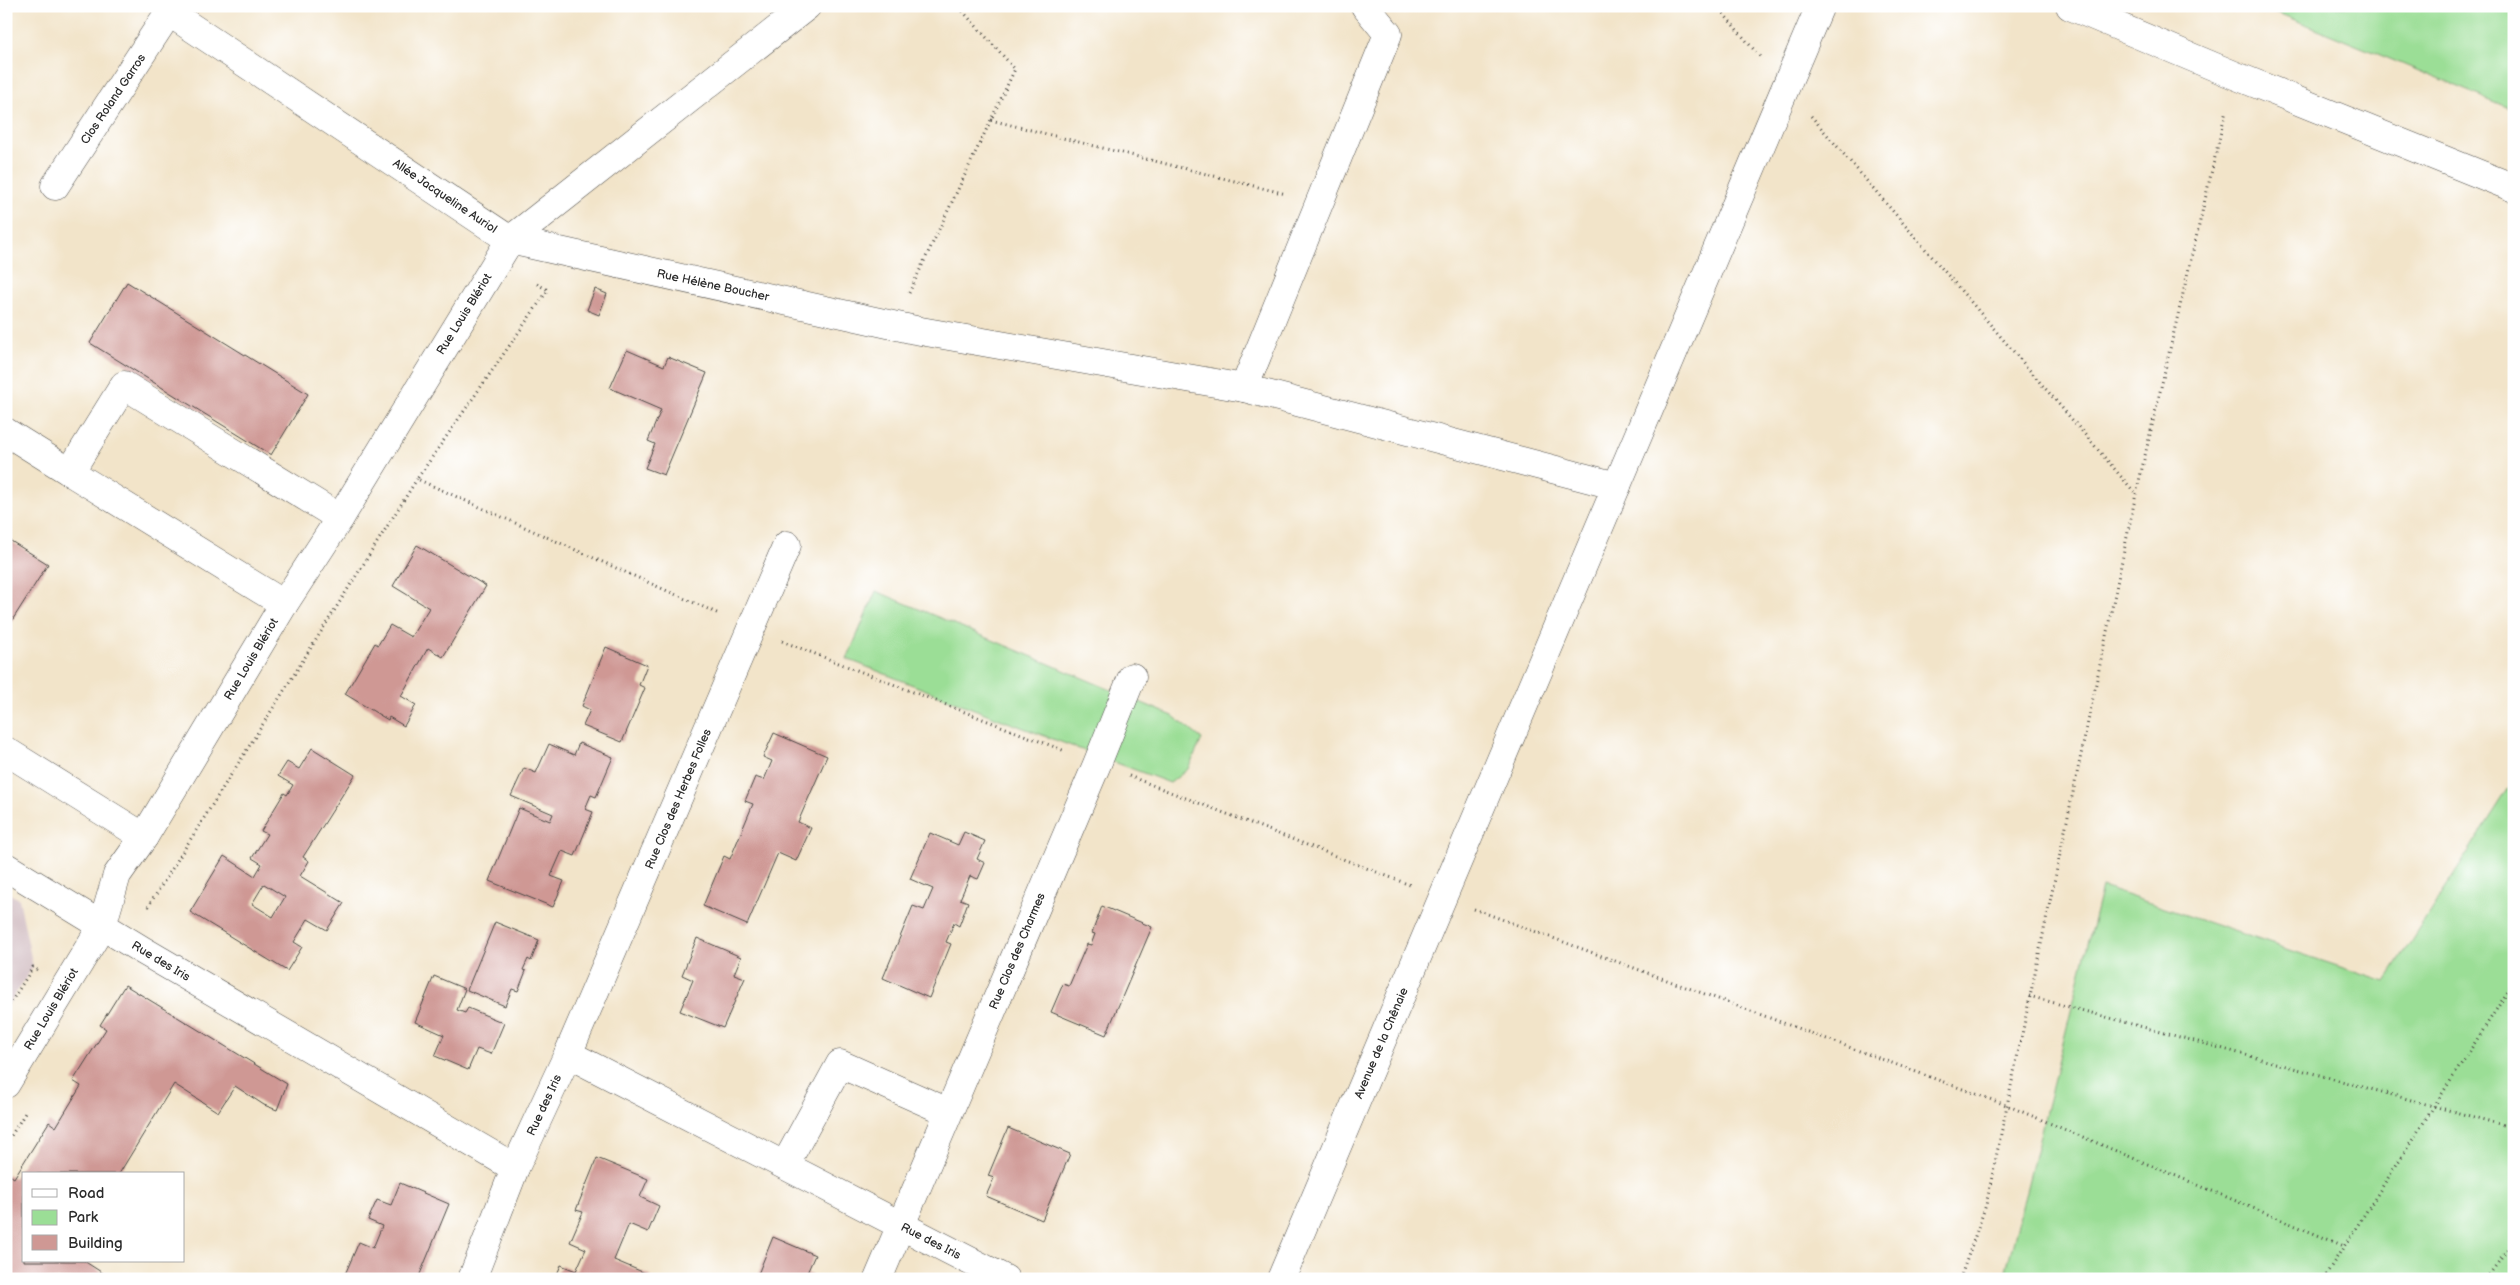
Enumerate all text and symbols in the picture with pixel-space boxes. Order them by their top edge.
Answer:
street label: Clos Roland Garros [78,51,149,147]
street label: Allée Jacqueline Auriol [390,156,500,237]
street label: Rue Hélène Boucher [655,266,771,305]
street label: Rue Louis Blériot [433,271,496,358]
street label: Rue Louis Blériot [221,615,282,703]
street label: Rue Clos des Herbes Folles [642,727,715,872]
street label: Rue Clos des Charmes [986,891,1049,1012]
street label: Rue des Iris [129,938,193,985]
street label: Rue Louis Blériot [21,965,82,1053]
street label: Avenue de la Chênaie [1351,985,1412,1101]
street label: Rue des Iris [524,1072,565,1138]
legend [22,1172,185,1262]
text: Road [68,1184,104,1203]
text: Park [68,1208,99,1227]
street label: Rue des Iris [898,1220,963,1263]
text: Building [68,1234,123,1253]

